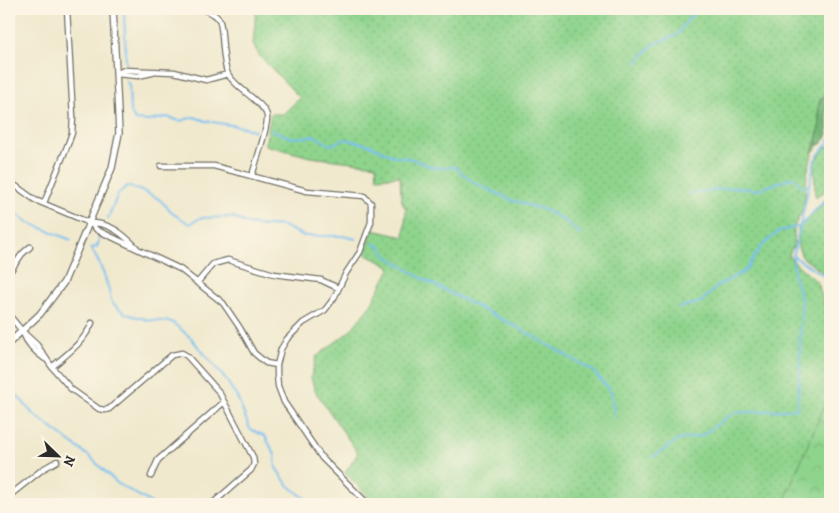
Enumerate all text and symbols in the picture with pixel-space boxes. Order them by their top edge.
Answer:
north arrow [32,430,82,480]
text: N [59,452,80,469]

